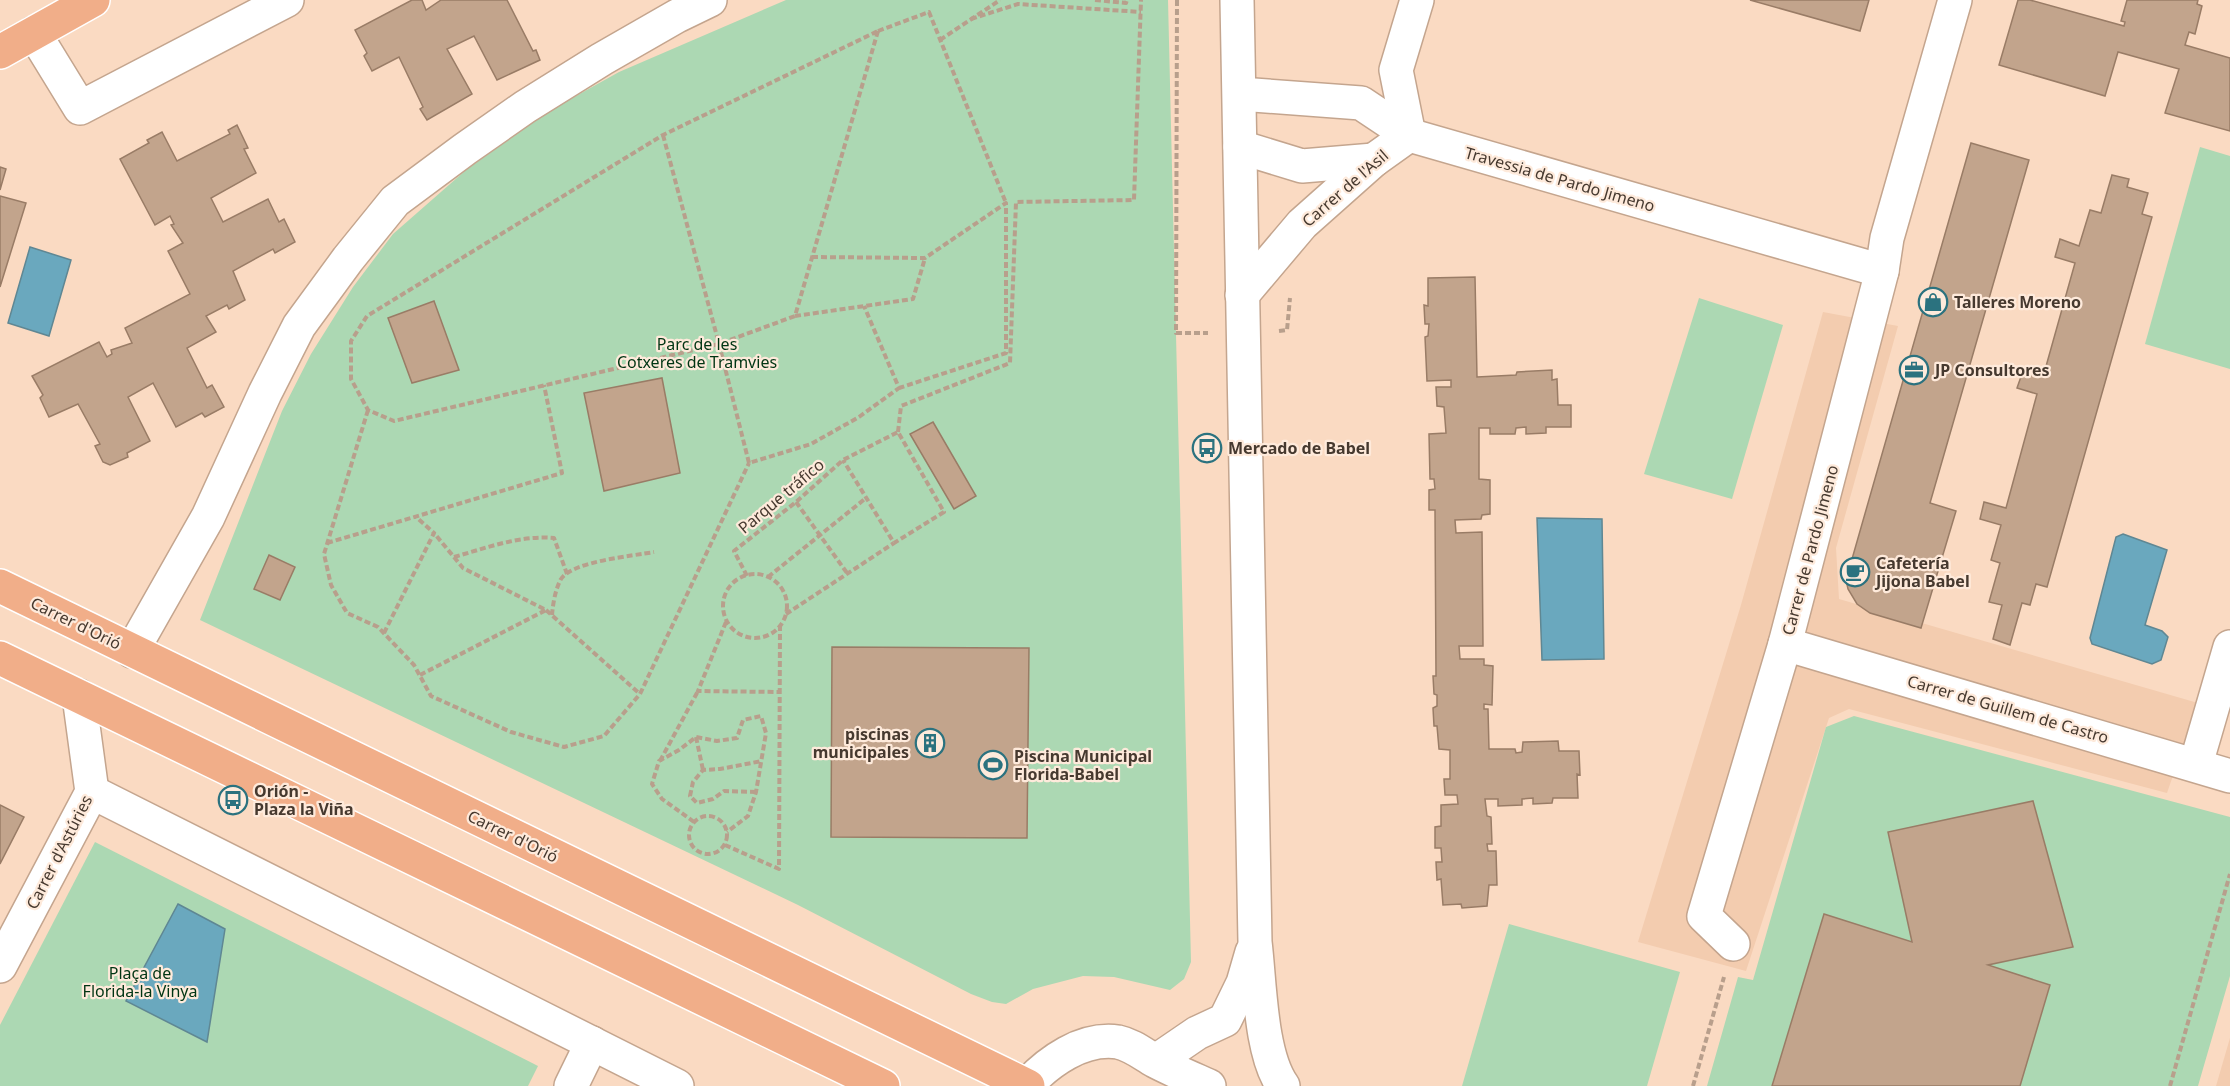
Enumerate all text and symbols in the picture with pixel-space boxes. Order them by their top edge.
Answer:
street label: Travessia de Pardo Jimeno [1462,141,1658,217]
street label: Carrer de l'Asil [1297,144,1393,232]
shop icon: Talleres Moreno [1917,286,1949,318]
place label: Talleres Moreno [1954,291,2081,313]
park label: Parc de les Cotxeres de Tramvies [617,333,777,373]
office icon: JP Consultores [1898,354,1930,386]
place label: JP Consultores [1933,359,2050,381]
bus stop icon: Mercado de Babel [1191,432,1223,464]
place label: Mercado de Babel [1228,437,1370,459]
street label: Parque tráfico [733,454,829,538]
street label: Carrer de Pardo Jimeno [1777,462,1843,638]
place label: Cafetería Jijona Babel [1874,552,1970,592]
cafe icon: Cafetería Jijona Babel [1839,556,1871,588]
street label: Carrer d'Orió [27,592,125,654]
street label: Carrer de Guillem de Castro [1905,670,2111,748]
place label: piscinas municipales [813,723,909,763]
building icon: piscinas municipales [914,727,946,759]
place label: Piscina Municipal Florida-Babel [1014,745,1152,785]
sports icon: Piscina Municipal Florida-Babel [977,749,1009,781]
place label: Orión - Plaza la Viña [254,780,354,820]
bus stop icon: Orión - Plaza la Viña [217,784,249,816]
street label: Carrer d'Astúries [21,791,97,913]
street label: Carrer d'Orió [464,805,562,867]
park label: Plaça de Florida-la Vinya [83,962,197,1002]

